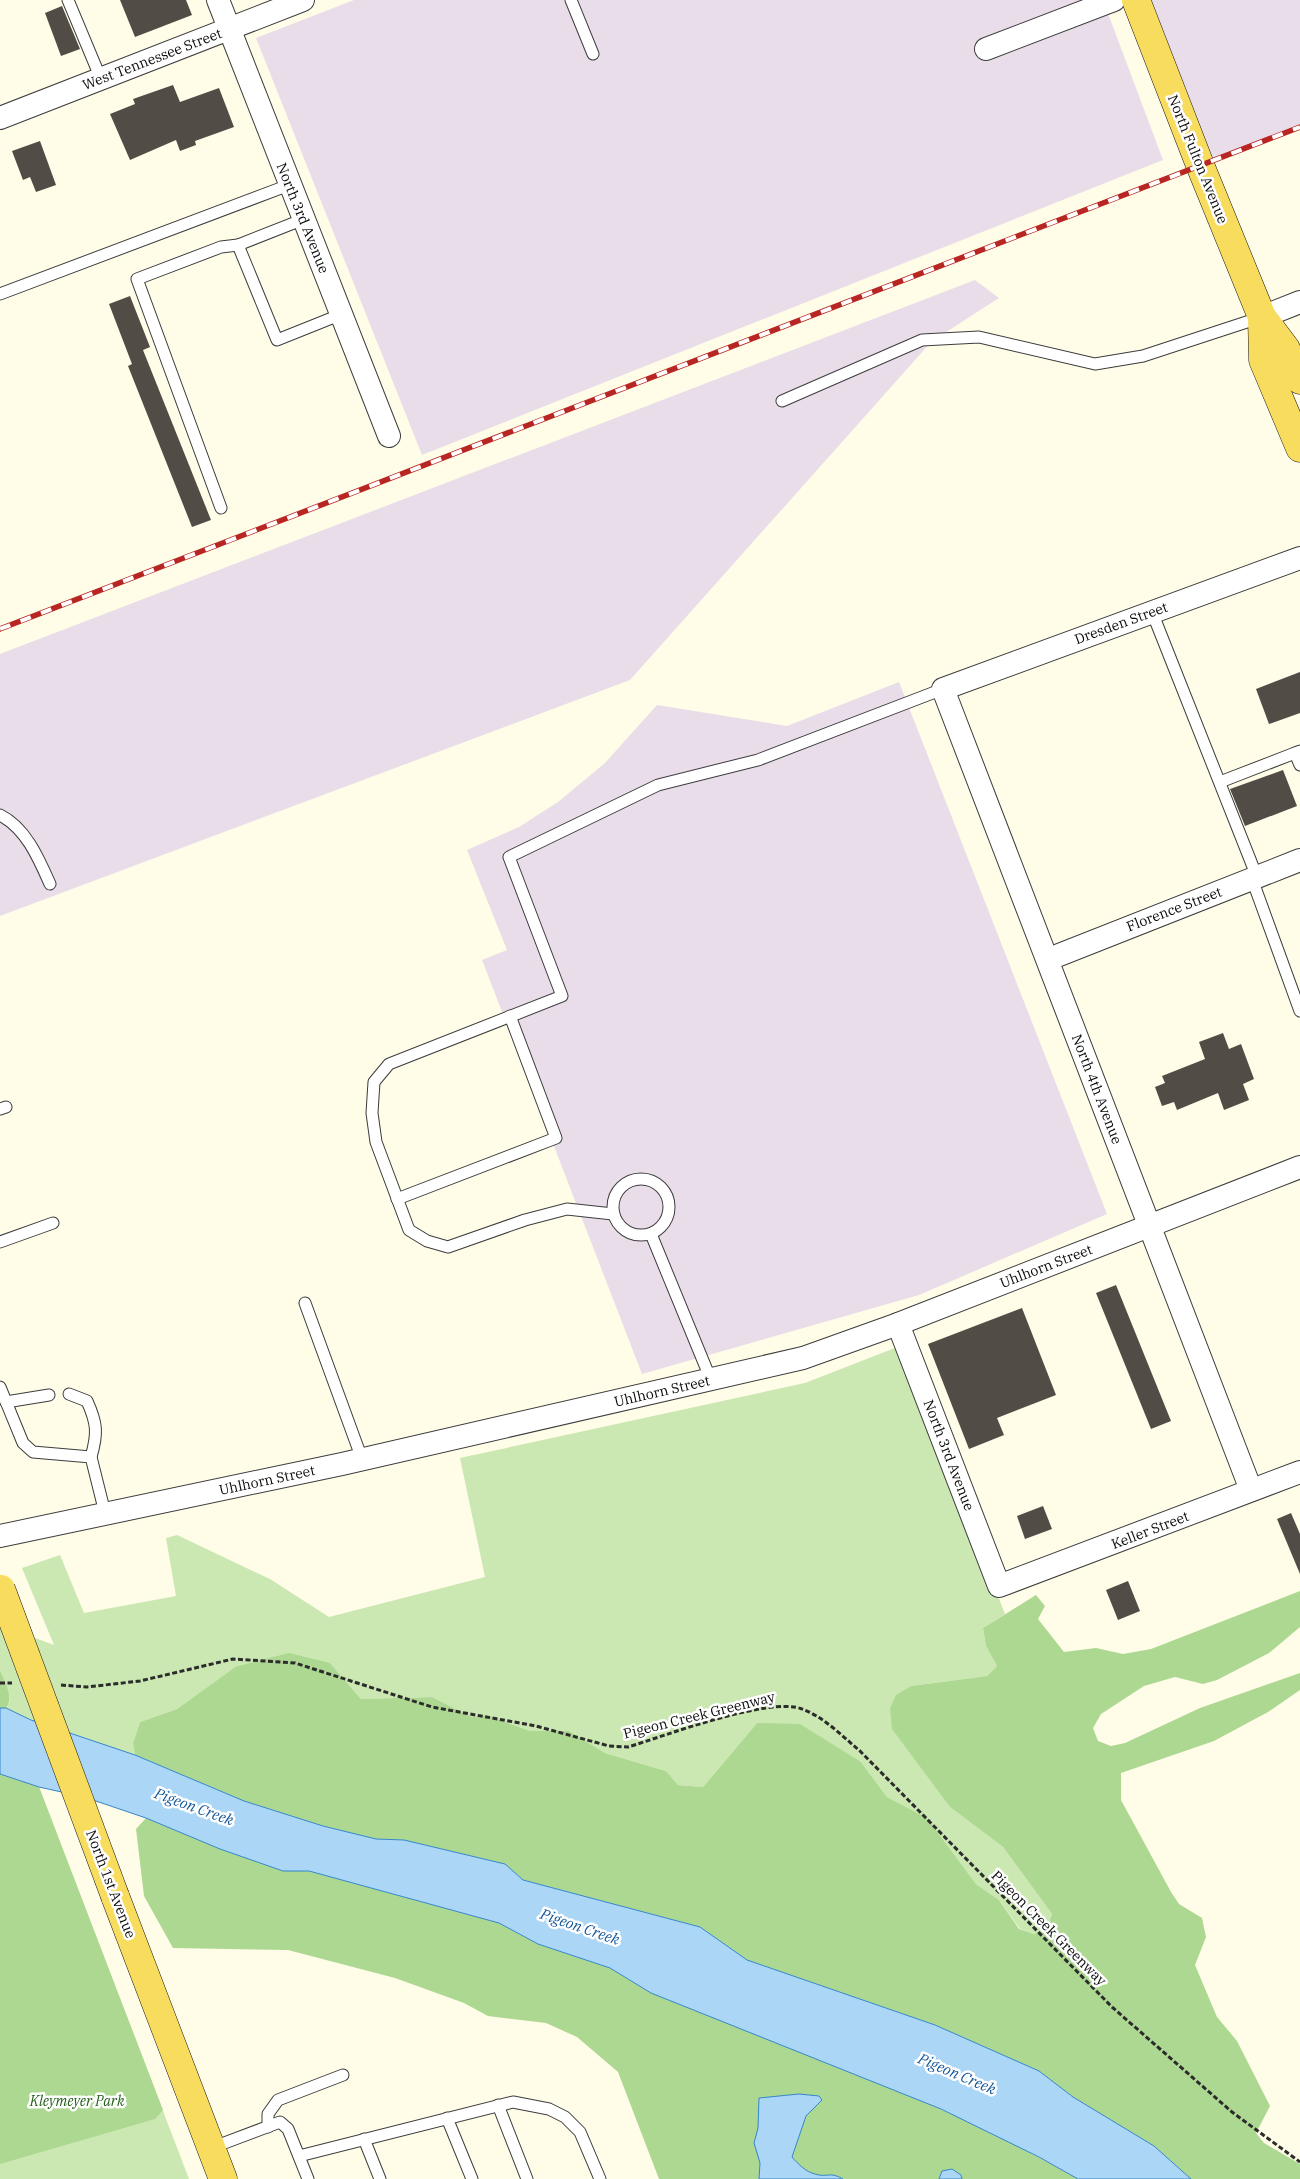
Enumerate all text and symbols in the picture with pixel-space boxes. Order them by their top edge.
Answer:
street label: West Tennessee Street [80,24,224,94]
street label: North Fulton Avenue [1164,92,1232,226]
street label: North 3rd Avenue [273,160,333,276]
street label: Dresden Street [1072,598,1170,648]
street label: Florence Street [1124,883,1224,935]
street label: North 4th Avenue [1068,1031,1126,1147]
street label: Uhlhorn Street [997,1240,1095,1292]
street label: Uhlhorn Street [612,1371,712,1411]
street label: North 3rd Avenue [920,1397,978,1513]
street label: Uhlhorn Street [217,1461,317,1499]
street label: Keller Street [1109,1507,1191,1553]
street label: Pigeon Creek Greenway [621,1687,777,1743]
water label: Pigeon Creek [151,1783,236,1830]
street label: North 1st Avenue [82,1827,140,1941]
street label: Pigeon Creek Greenway [988,1867,1111,1990]
water label: Pigeon Creek [537,1904,622,1949]
water label: Pigeon Creek [915,2048,999,2098]
park label: Kleymeyer Park [29,2092,125,2110]

